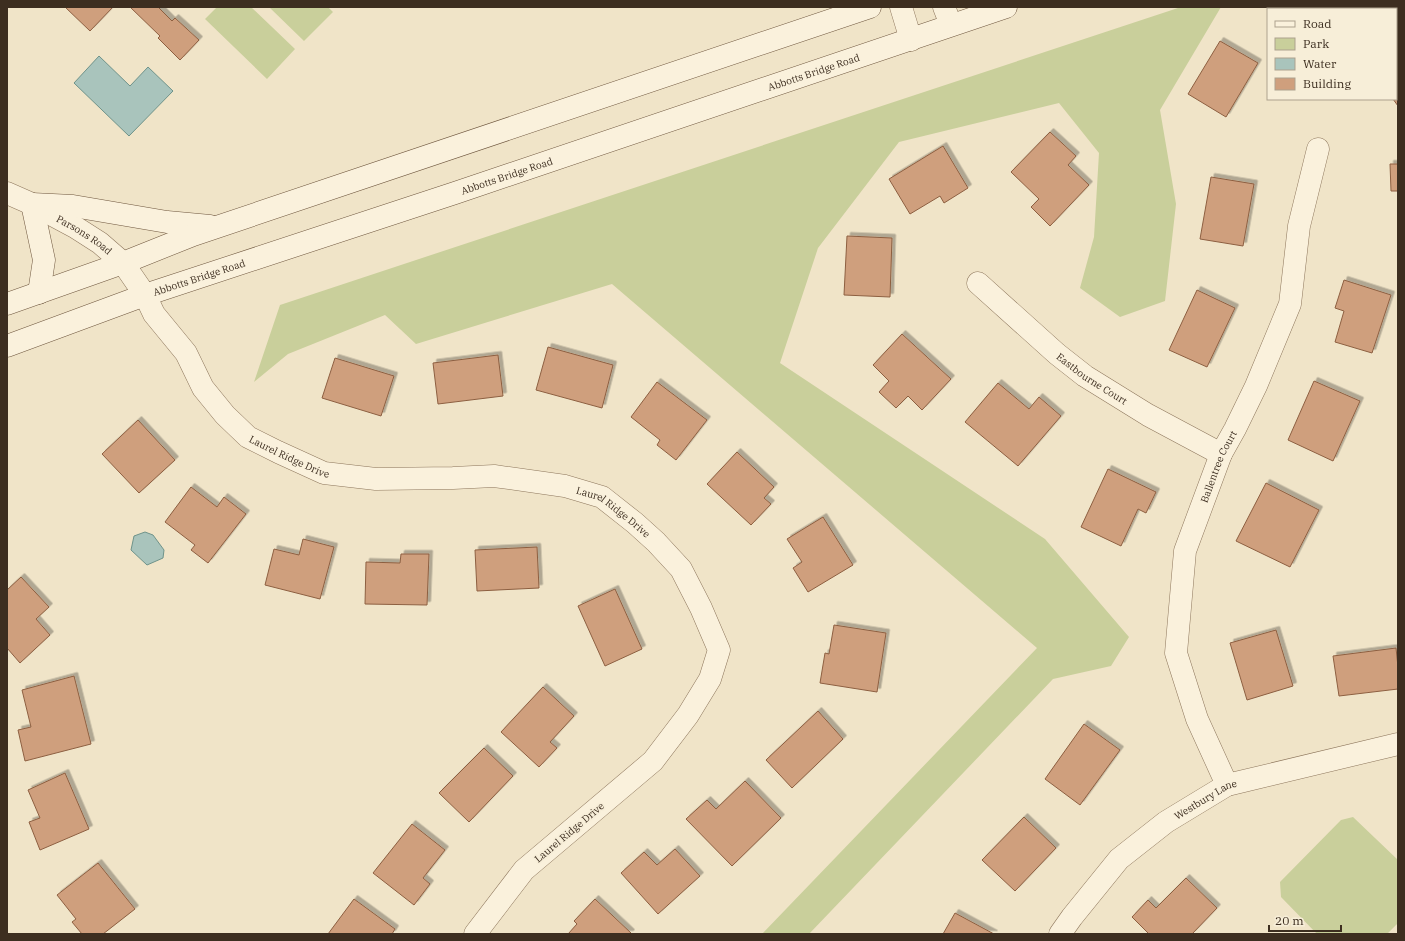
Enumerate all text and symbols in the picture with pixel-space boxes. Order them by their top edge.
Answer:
legend [1267,8,1397,100]
text: Road [1303,16,1332,31]
text: Park [1303,36,1329,51]
street label: Abbotts Bridge Road [766,51,861,94]
text: Water [1303,56,1337,71]
text: Building [1303,76,1351,91]
street label: Abbotts Bridge Road [459,154,554,198]
street label: Parsons Road [54,212,115,258]
street label: Abbotts Bridge Road [151,256,247,299]
street label: Eastbourne Court [1054,350,1130,408]
street label: Ballentree Court [1198,428,1240,504]
street label: Laurel Ridge Drive [247,433,330,481]
street label: Laurel Ridge Drive [575,484,653,541]
street label: Westbury Lane [1172,777,1238,823]
street label: Laurel Ridge Drive [532,799,607,865]
scale bar [1269,907,1341,933]
text: 20 m [1275,913,1304,928]

